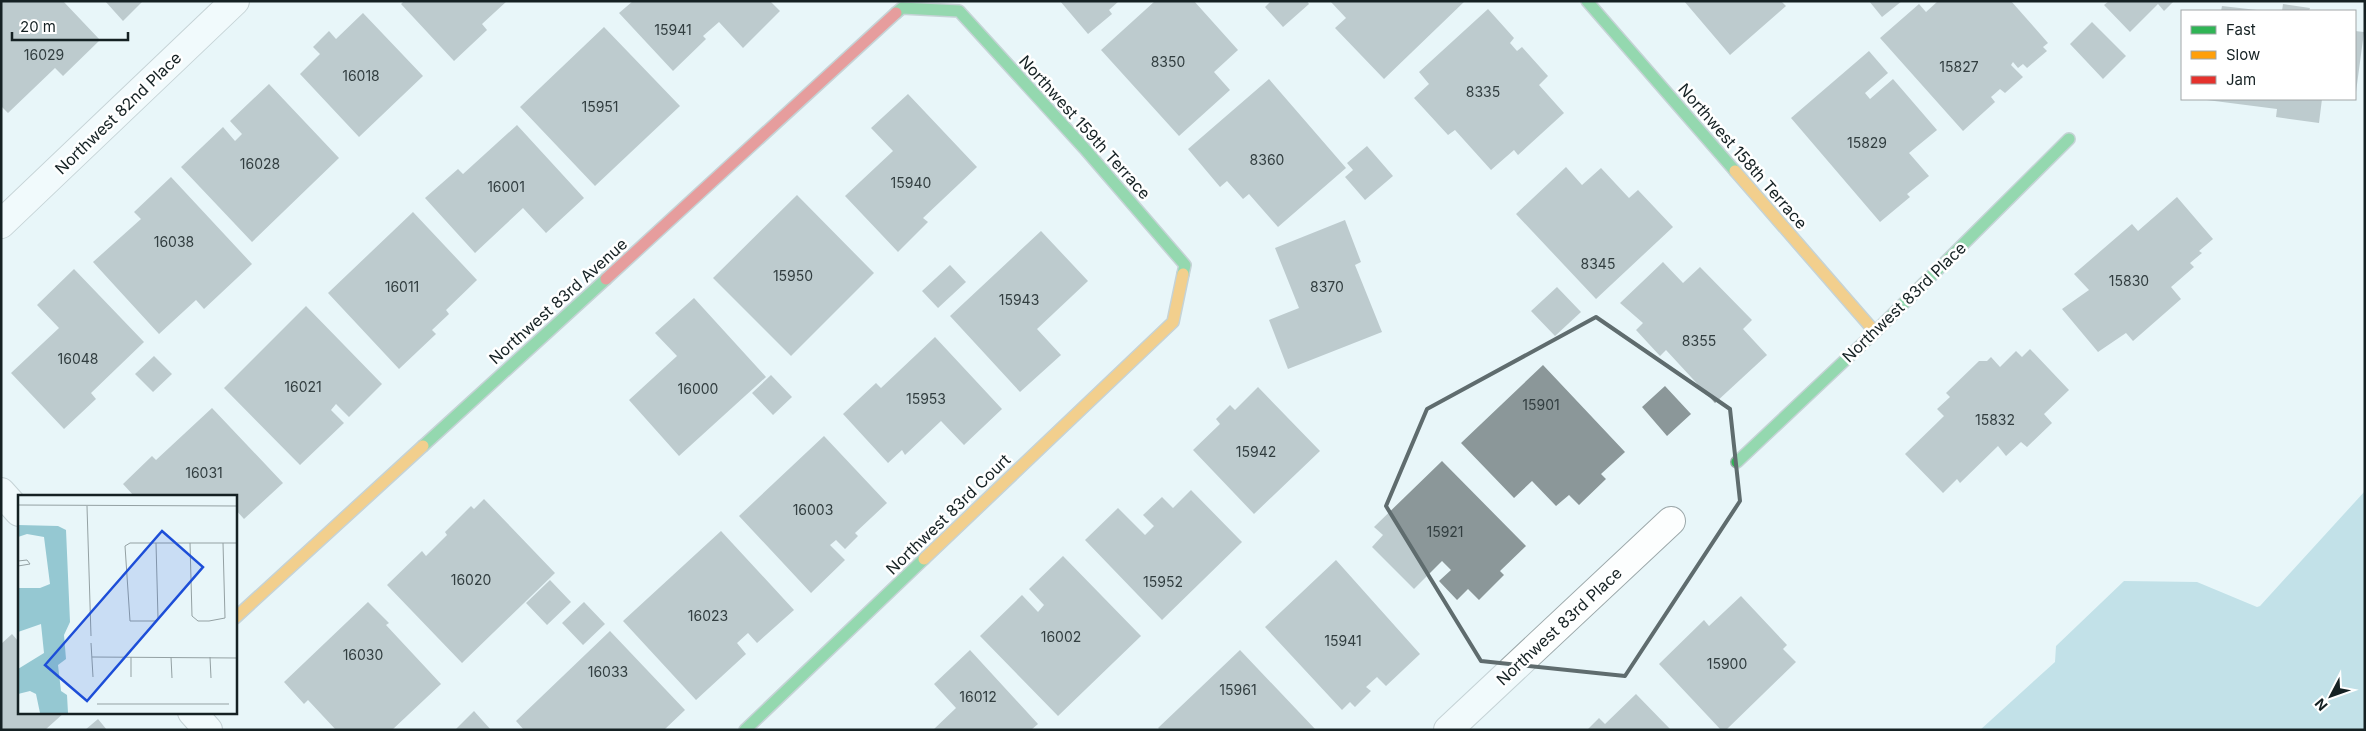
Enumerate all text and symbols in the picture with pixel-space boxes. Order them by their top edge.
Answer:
scale bar [12,10,129,42]
legend [2181,10,2356,100]
text: 20 m [20,17,56,36]
text: Fast [2226,20,2256,39]
house number: 15941 [654,21,692,38]
text: Slow [2226,45,2260,64]
house number: 16029 [24,46,64,63]
street label: Northwest 82nd Place [51,47,185,179]
street label: Northwest 159th Terrace [1015,51,1155,203]
house number: 8350 [1151,53,1185,70]
house number: 15827 [1939,58,1979,75]
house number: 16018 [342,67,380,84]
text: Jam [2226,70,2256,89]
street label: Northwest 158th Terrace [1674,79,1812,233]
house number: 8335 [1466,83,1500,100]
house number: 15951 [581,98,619,115]
house number: 15829 [1847,134,1887,151]
house number: 8360 [1250,151,1284,168]
house number: 16028 [240,155,280,172]
house number: 15940 [891,174,931,191]
house number: 16001 [487,178,525,195]
house number: 16038 [154,233,194,250]
street label: Northwest 83rd Avenue [485,234,631,368]
street label: Northwest 83rd Place [1838,238,1970,366]
house number: 8345 [1581,255,1615,272]
house number: 15950 [773,267,813,284]
house number: 15830 [2109,272,2149,289]
house number: 16011 [385,278,419,295]
house number: 8370 [1310,278,1344,295]
house number: 15943 [999,291,1039,308]
house number: 8355 [1682,332,1716,349]
house number: 16048 [58,350,98,367]
house number: 16021 [284,378,322,395]
house number: 16000 [678,380,718,397]
house number: 15953 [906,390,946,407]
house number: 15901 [1522,396,1560,413]
house number: 15832 [1975,411,2015,428]
house number: 15942 [1236,443,1276,460]
street label: Northwest 83rd Court [882,449,1014,579]
house number: 16031 [185,464,223,481]
inset map [18,495,236,714]
house number: 16003 [793,501,833,518]
house number: 15921 [1426,523,1464,540]
street label: Northwest 83rd Place [1492,563,1626,689]
house number: 16020 [451,571,491,588]
house number: 15952 [1143,573,1183,590]
house number: 16023 [688,607,728,624]
house number: 16002 [1041,628,1081,645]
house number: 15941 [1324,632,1362,649]
house number: 16030 [343,646,383,663]
house number: 15900 [1707,655,1747,672]
house number: 16033 [588,663,628,680]
north arrow [2306,671,2356,721]
house number: 15961 [1219,681,1257,698]
house number: 16012 [959,688,997,705]
text: N [2311,695,2331,714]

